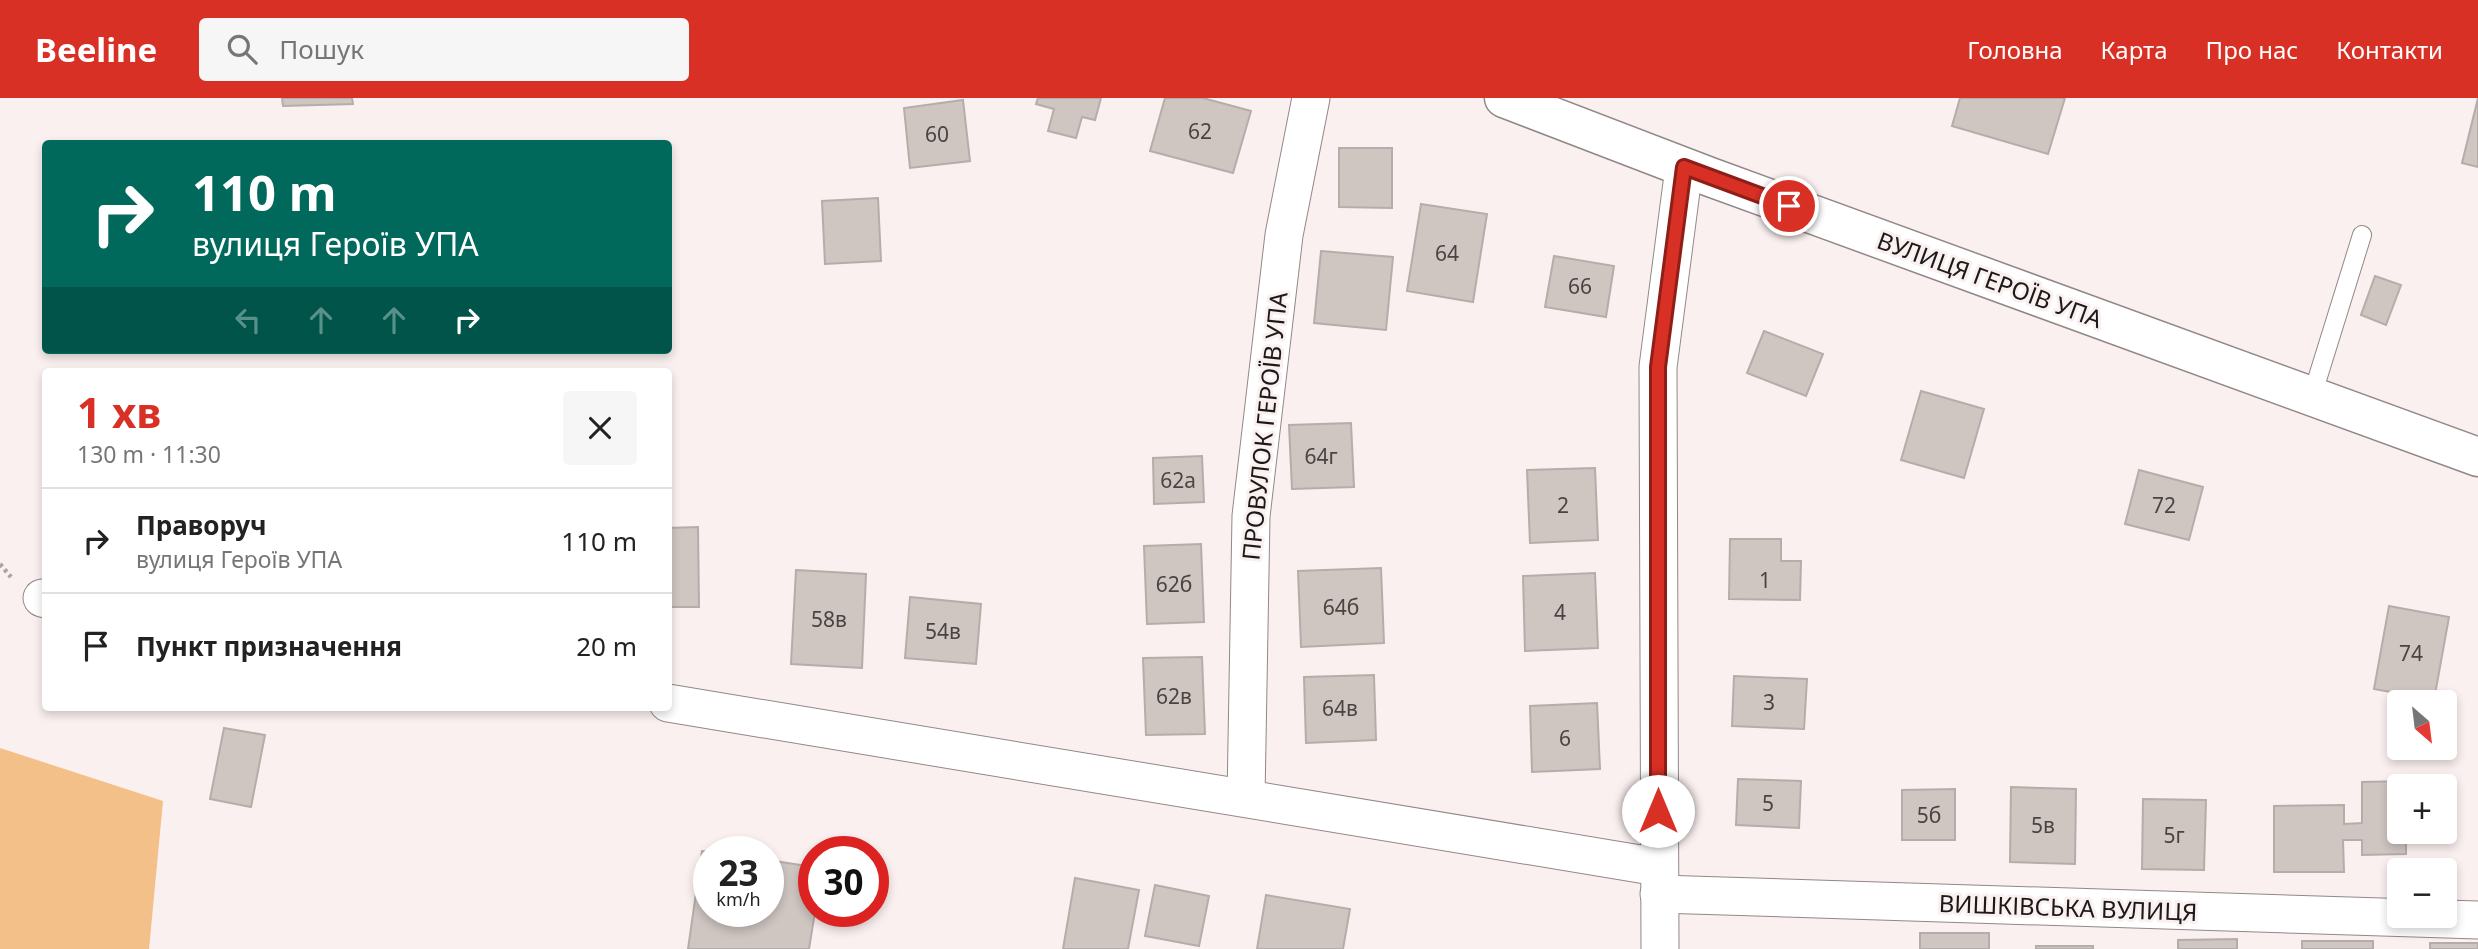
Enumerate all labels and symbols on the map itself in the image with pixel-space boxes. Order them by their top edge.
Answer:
house number: 62 [1188,117,1212,145]
house number: 60 [925,120,949,148]
pin [1759,176,1819,236]
street label: ВУЛИЦЯ ГЕРОЇВ УПА [1873,223,2108,335]
house number: 64 [1435,239,1459,267]
house number: 66 [1568,272,1592,300]
street label: ПРОВУЛОК ГЕРОЇВ УПА [1234,290,1295,562]
house number: 64г [1304,442,1338,470]
house number: 62а [1160,466,1196,494]
house number: 2 [1557,491,1569,519]
house number: 72 [2152,491,2176,519]
house number: 1 [1759,566,1771,594]
house number: 62б [1156,570,1192,598]
house number: 64б [1323,593,1359,621]
house number: 4 [1554,598,1566,626]
house number: 58в [811,605,847,633]
house number: 54в [925,617,961,645]
house number: 74 [2399,639,2423,667]
house number: 62в [1156,682,1192,710]
house number: 3 [1763,688,1775,716]
north arrow [2387,690,2457,760]
house number: 64в [1322,694,1358,722]
house number: 6 [1559,724,1571,752]
position arrow [1621,774,1695,848]
house number: 5 [1762,789,1774,817]
house number: 5б [1917,801,1941,829]
house number: 5в [2031,811,2055,839]
house number: 5г [2163,821,2185,849]
speed limit sign: 30 [798,836,889,927]
street label: ВИШКІВСЬКА ВУЛИЦЯ [1938,886,2198,928]

